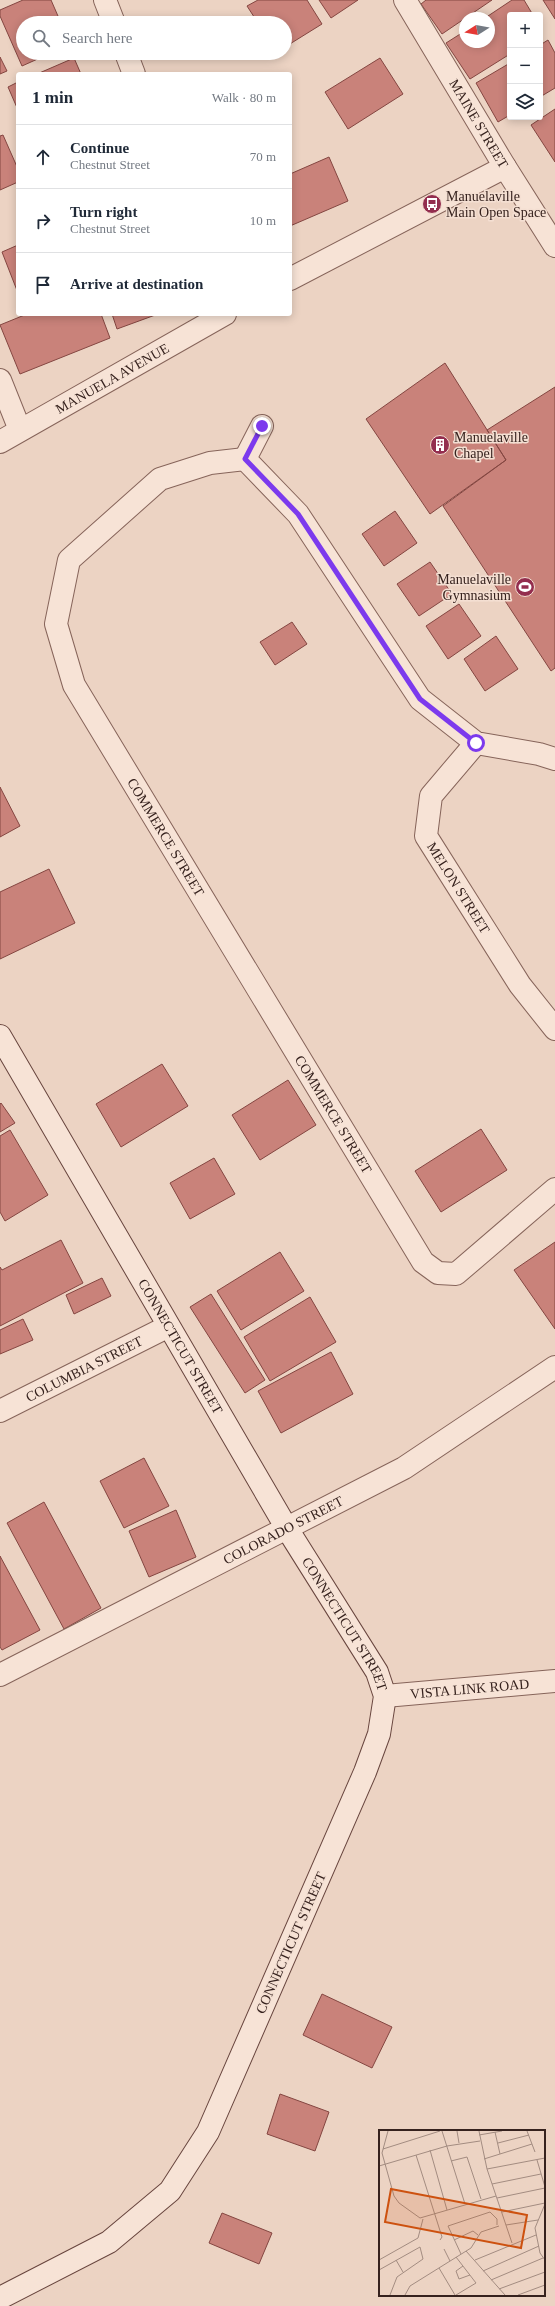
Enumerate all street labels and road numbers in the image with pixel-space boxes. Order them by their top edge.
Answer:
street label: MAINE STREET [447,76,512,171]
street label: MANUELA AVENUE [53,340,171,416]
street label: COMMERCE STREET [125,775,207,899]
street label: MELON STREET [424,839,493,936]
street label: COMMERCE STREET [292,1052,375,1176]
street label: CONNECTICUT STREET [136,1276,226,1417]
street label: COLUMBIA STREET [23,1333,145,1404]
street label: COLORADO STREET [221,1493,346,1567]
street label: CONNECTICUT STREET [299,1554,390,1693]
street label: VISTA LINK ROAD [409,1676,530,1701]
street label: CONNECTICUT STREET [253,1869,329,2016]

